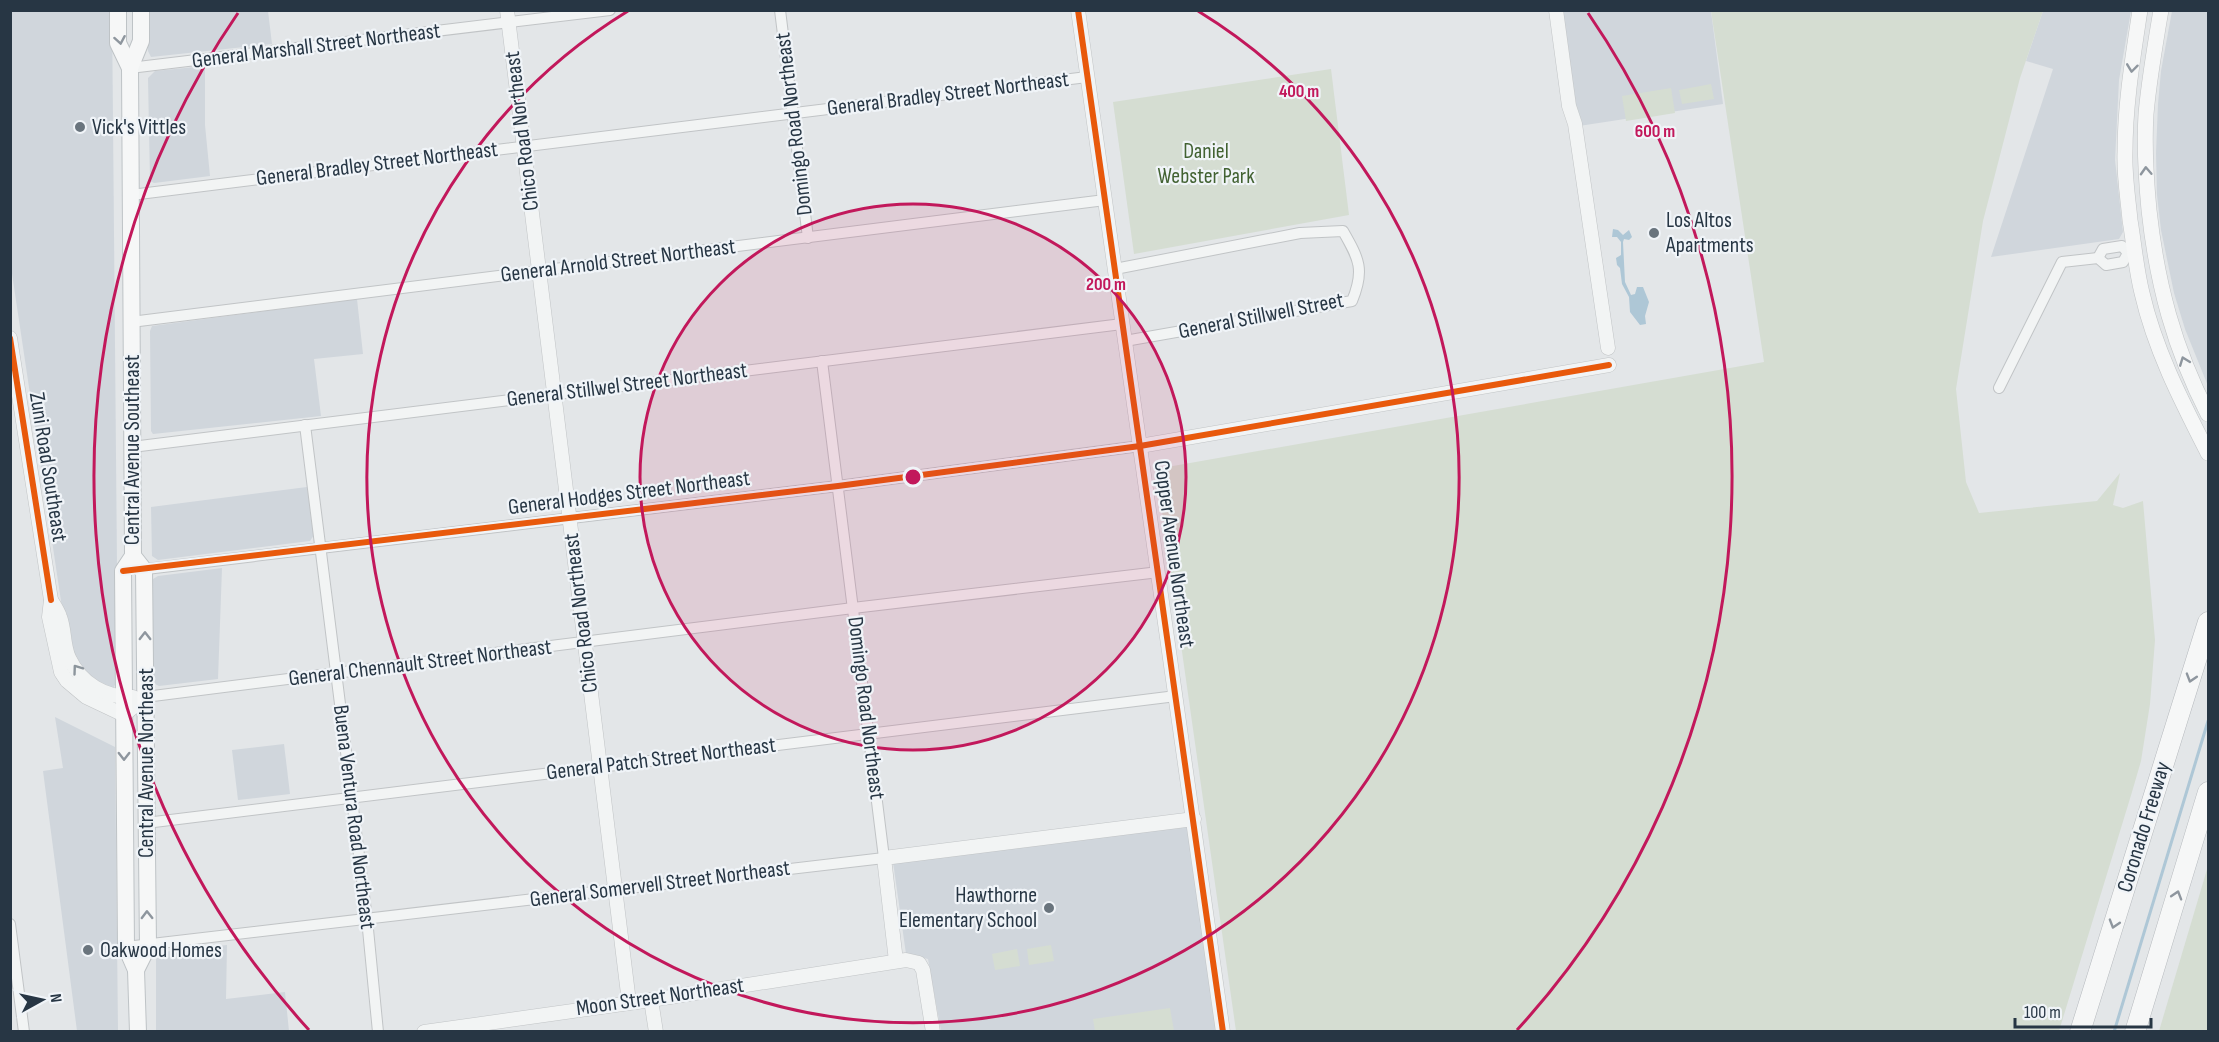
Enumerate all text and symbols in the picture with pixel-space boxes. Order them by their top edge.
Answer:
street label: General Marshall Street Northeast [190,17,442,75]
street label: Domingo Road Northeast [769,31,819,217]
one-way arrow [113,35,126,45]
street label: Chico Road Northeast [499,49,545,212]
one-way arrow [2126,64,2139,73]
street label: General Bradley Street Northeast [826,66,1071,122]
text: 400 m [1279,81,1319,102]
place label: Vick's Vittles [92,114,186,141]
marker: Vick's Vittles [73,120,87,134]
text: 600 m [1635,121,1675,142]
street label: General Bradley Street Northeast [255,136,500,192]
park label: Daniel Webster Park [1157,138,1255,190]
one-way arrow [2140,166,2153,175]
place label: Los Altos Apartments [1665,207,1754,259]
marker: Los Altos Apartments [1647,226,1661,240]
street label: General Arnold Street Northeast [499,233,737,289]
text: 200 m [1086,274,1126,295]
street label: General Stillwell Street [1176,287,1346,345]
street label: Central Avenue Southeast [119,354,146,545]
one-way arrow [2179,356,2191,367]
street label: General Stillwel Street Northeast [505,357,749,413]
street label: Zuni Road Southeast [23,390,73,544]
street label: Copper Avenue Northeast [1147,459,1201,650]
street label: General Hodges Street Northeast [507,465,752,521]
centre of rings [903,467,923,487]
street label: Chico Road Northeast [558,531,604,694]
street label: Domingo Road Northeast [841,615,891,801]
one-way arrow [139,631,151,640]
street label: General Chennault Street Northeast [287,633,553,693]
one-way arrow [73,665,84,676]
street label: Central Avenue Northeast [133,668,160,858]
one-way arrow [2186,672,2198,682]
street label: Buena Ventura Road Northeast [327,703,381,931]
street label: General Patch Street Northeast [545,732,777,786]
one-way arrow [118,751,130,760]
street label: Coronado Freeway [2111,758,2177,896]
street label: General Somervell Street Northeast [528,855,792,913]
place label: Hawthorne Elementary School [899,882,1037,934]
one-way arrow [2170,890,2182,901]
marker: Hawthorne Elementary School [1042,901,1056,915]
one-way arrow [141,910,153,919]
one-way arrow [2109,918,2121,929]
place label: Oakwood Homes [100,937,222,964]
marker: Oakwood Homes [81,943,95,957]
north arrow [12,970,72,1030]
street label: Moon Street Northeast [574,972,746,1022]
scale bar [2015,991,2152,1029]
text: N [45,993,65,1004]
text: 100 m [2024,1002,2061,1023]

